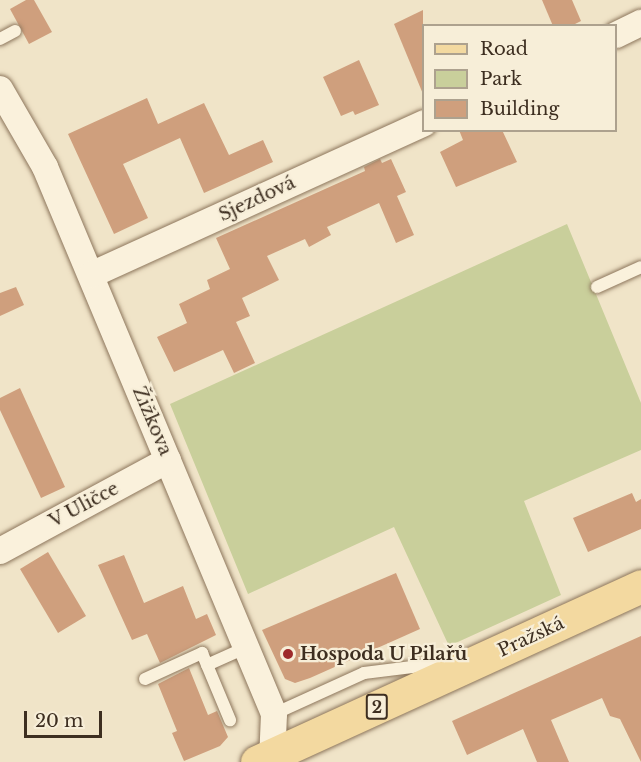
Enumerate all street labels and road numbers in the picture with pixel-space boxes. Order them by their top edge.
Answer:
street label: Sjezdová [215,172,299,226]
street label: Žižkova [128,383,176,459]
street label: V Uličce [45,478,123,532]
street label: Pražská [495,612,567,662]
road number: 2 [365,694,389,720]

